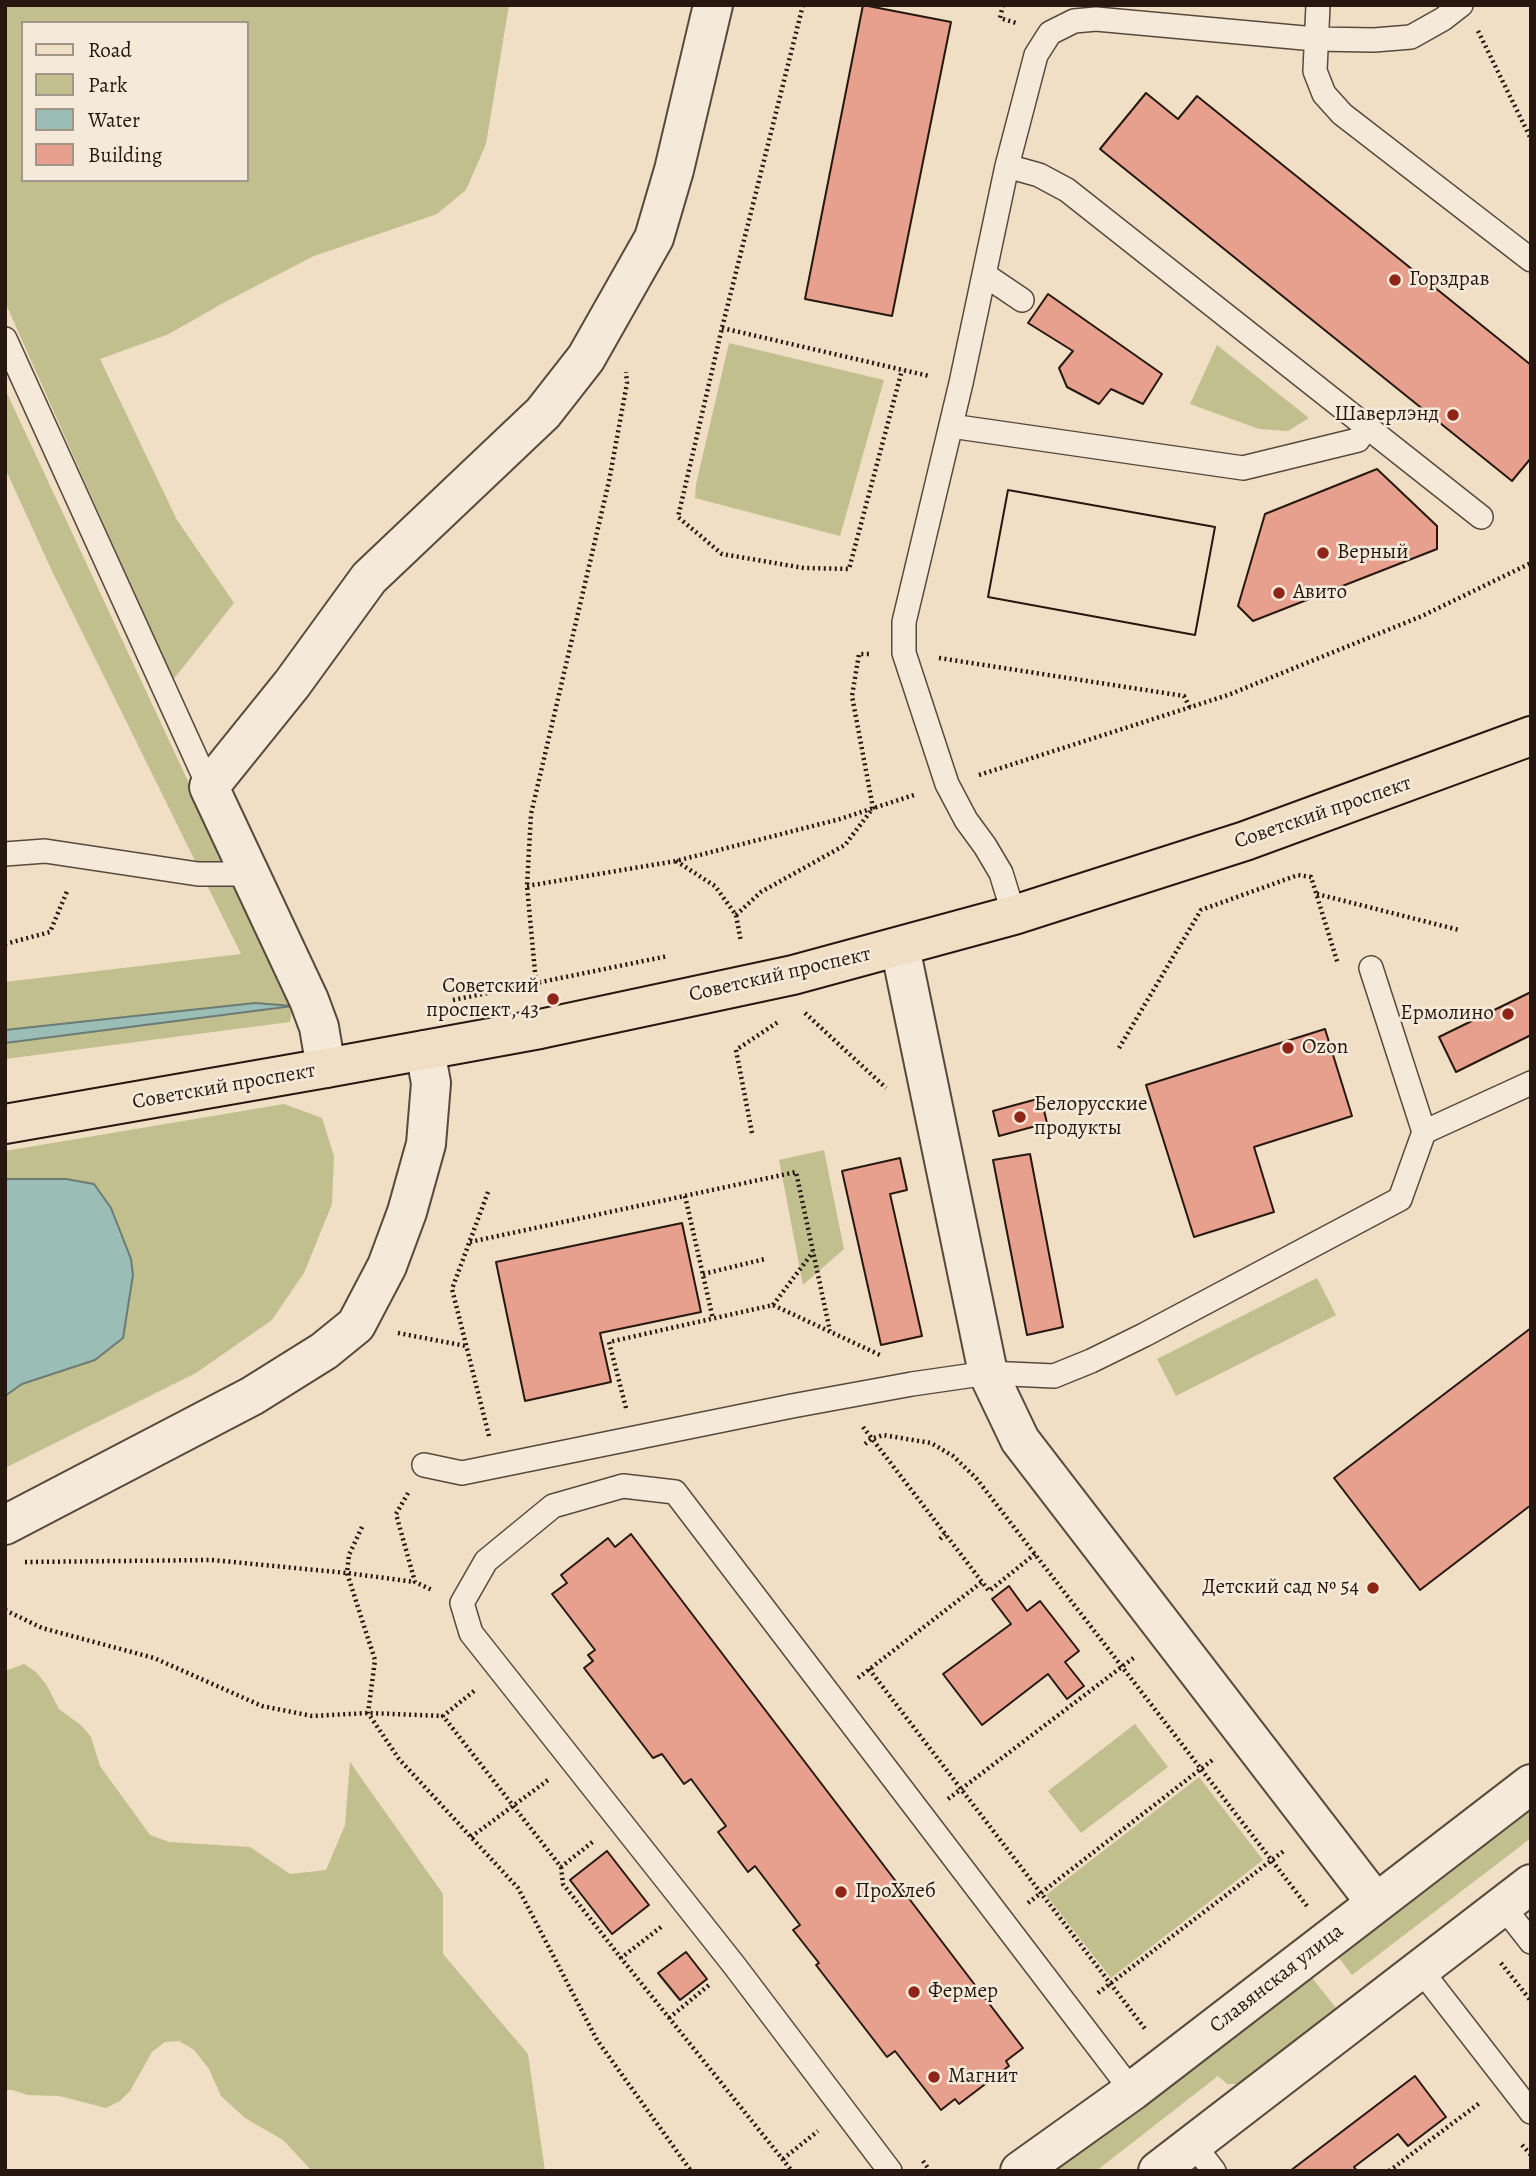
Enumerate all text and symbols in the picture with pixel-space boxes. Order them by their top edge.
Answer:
legend [21,21,248,182]
text: Road [88,36,132,64]
text: Park [88,71,127,99]
text: Water [88,106,140,134]
text: Building [88,141,162,169]
place label: Горздрав [1409,267,1490,293]
marker: Горздрав [1387,272,1403,288]
place label: Шаверлэнд [1334,402,1439,428]
marker: Шаверлэнд [1445,407,1461,423]
place label: Верный [1337,540,1408,566]
marker: Верный [1315,545,1331,561]
place label: Авито [1293,580,1347,606]
marker: Авито [1271,585,1287,601]
street label: Советский проспект [1231,771,1415,855]
street label: Советский проспект [687,942,873,1008]
place label: Советский проспект, 43 [426,974,539,1024]
marker: Советский проспект, 43 [545,991,561,1007]
place label: Ермолино [1400,1001,1494,1027]
marker: Ермолино [1500,1006,1516,1022]
place label: Ozon [1302,1035,1348,1061]
marker: Ozon [1280,1040,1296,1056]
street label: Советский проспект [131,1058,317,1116]
place label: Белорусские продукты [1034,1092,1148,1142]
marker: Белорусские продукты [1012,1109,1028,1125]
place label: Детский сад № 54 [1202,1575,1359,1601]
marker: Детский сад № 54 [1365,1580,1381,1596]
place label: ПроХлеб [855,1879,936,1905]
marker: ПроХлеб [833,1884,849,1900]
street label: Славянская улица [1205,1919,1349,2039]
place label: Фермер [928,1979,998,2005]
marker: Фермер [906,1984,922,2000]
place label: Магнит [948,2064,1018,2090]
marker: Магнит [926,2069,942,2085]

